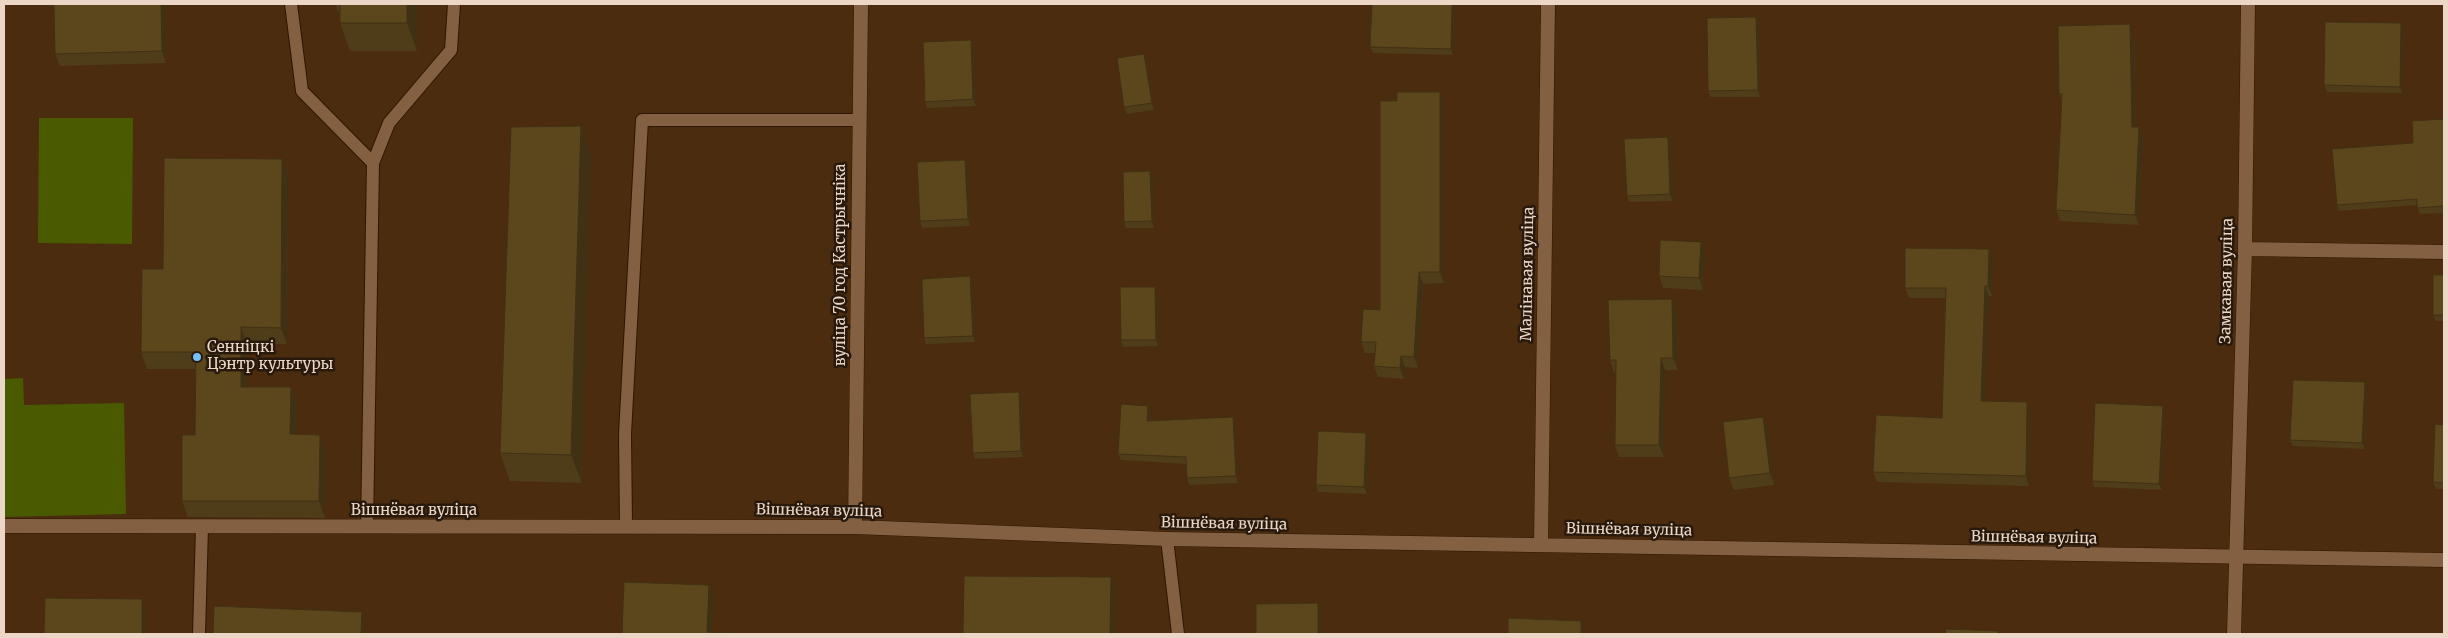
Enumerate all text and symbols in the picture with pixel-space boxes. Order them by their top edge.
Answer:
street label: вуліца 70 год Кастрычніка [832,164,850,366]
street label: Малінавая вуліца [1518,207,1538,341]
street label: Замкавая вуліца [2217,218,2237,344]
place label: Сенніцкі Цэнтр культуры [207,339,333,374]
marker: Сенніцкі Цэнтр культуры [191,351,203,363]
street label: Вішнёвая вуліца [756,501,882,521]
street label: Вішнёвая вуліца [351,502,477,520]
street label: Вішнёвая вуліца [1161,514,1287,534]
street label: Вішнёвая вуліца [1566,520,1692,540]
street label: Вішнёвая вуліца [1971,528,2097,548]

